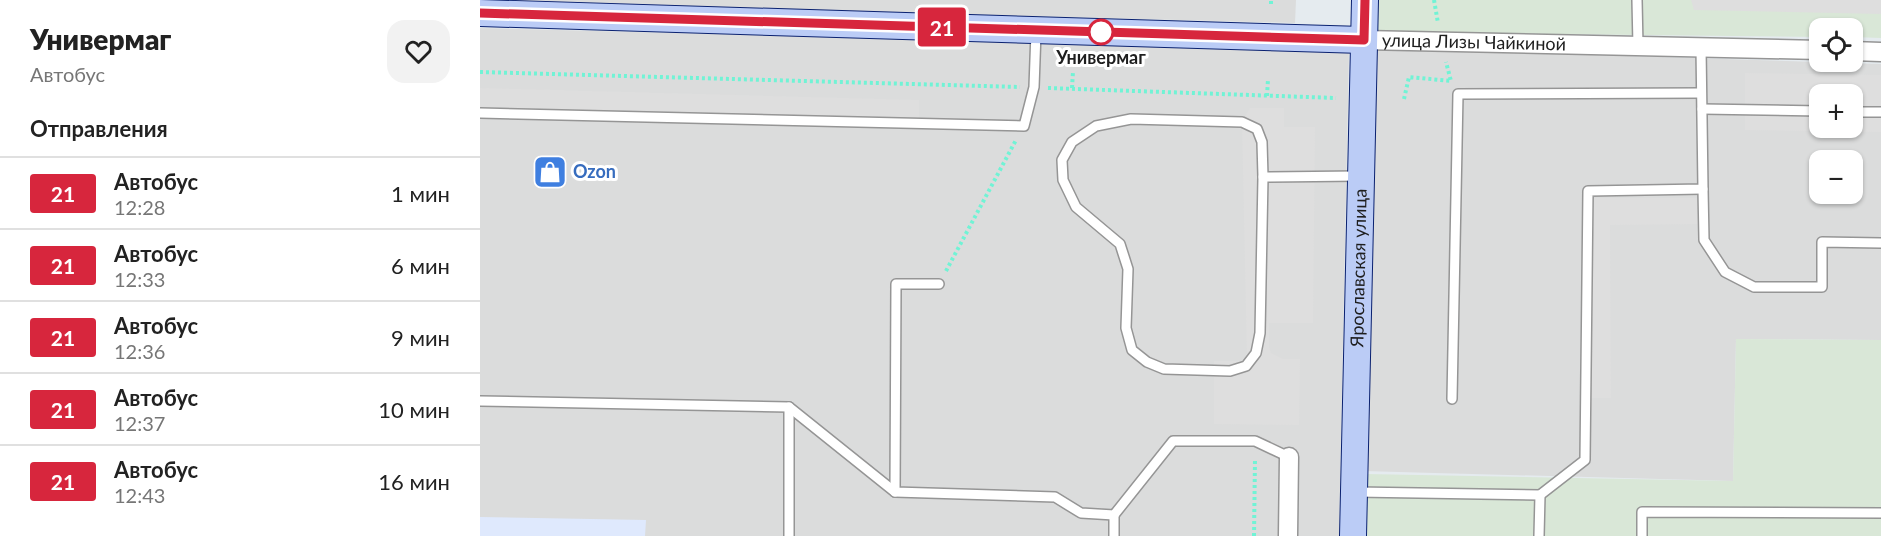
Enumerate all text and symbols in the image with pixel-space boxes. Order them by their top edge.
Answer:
line badge: 21 [915,8,969,46]
text: 21 [930,15,954,40]
map controls [1809,18,1863,204]
button: locate [1809,18,1863,72]
marker: Универмаг [1088,19,1114,45]
button: heart [387,20,450,83]
text: Универмаг [30,22,171,56]
street label: улица Лизы Чайкиной [1382,28,1566,54]
place label: Универмаг [1055,46,1146,68]
text: Автобус [30,62,105,86]
button: + [1809,84,1863,138]
text: Отправления [30,115,168,142]
button: − [1809,150,1863,204]
shop icon: Ozon [532,154,568,190]
place label: Ozon [573,160,616,182]
text: Автобус [114,168,198,195]
text: 1 мин [391,180,450,207]
text: 21 [51,181,75,206]
street label: Ярославская улица [1345,188,1371,349]
text: 12:28 [114,195,165,219]
text: Автобус [114,240,198,267]
text: 6 мин [391,252,450,279]
text: 21 [51,253,75,278]
text: 12:33 [114,267,165,291]
text: Автобус [114,312,198,339]
text: 9 мин [391,324,450,351]
text: 21 [51,325,75,350]
text: 12:36 [114,339,165,363]
text: Автобус [114,384,198,411]
text: 10 мин [378,396,450,423]
text: 21 [51,397,75,422]
text: 12:37 [114,411,165,435]
text: Автобус [114,456,198,483]
text: 16 мин [378,468,450,495]
text: 21 [51,469,75,494]
text: 12:43 [114,483,165,507]

